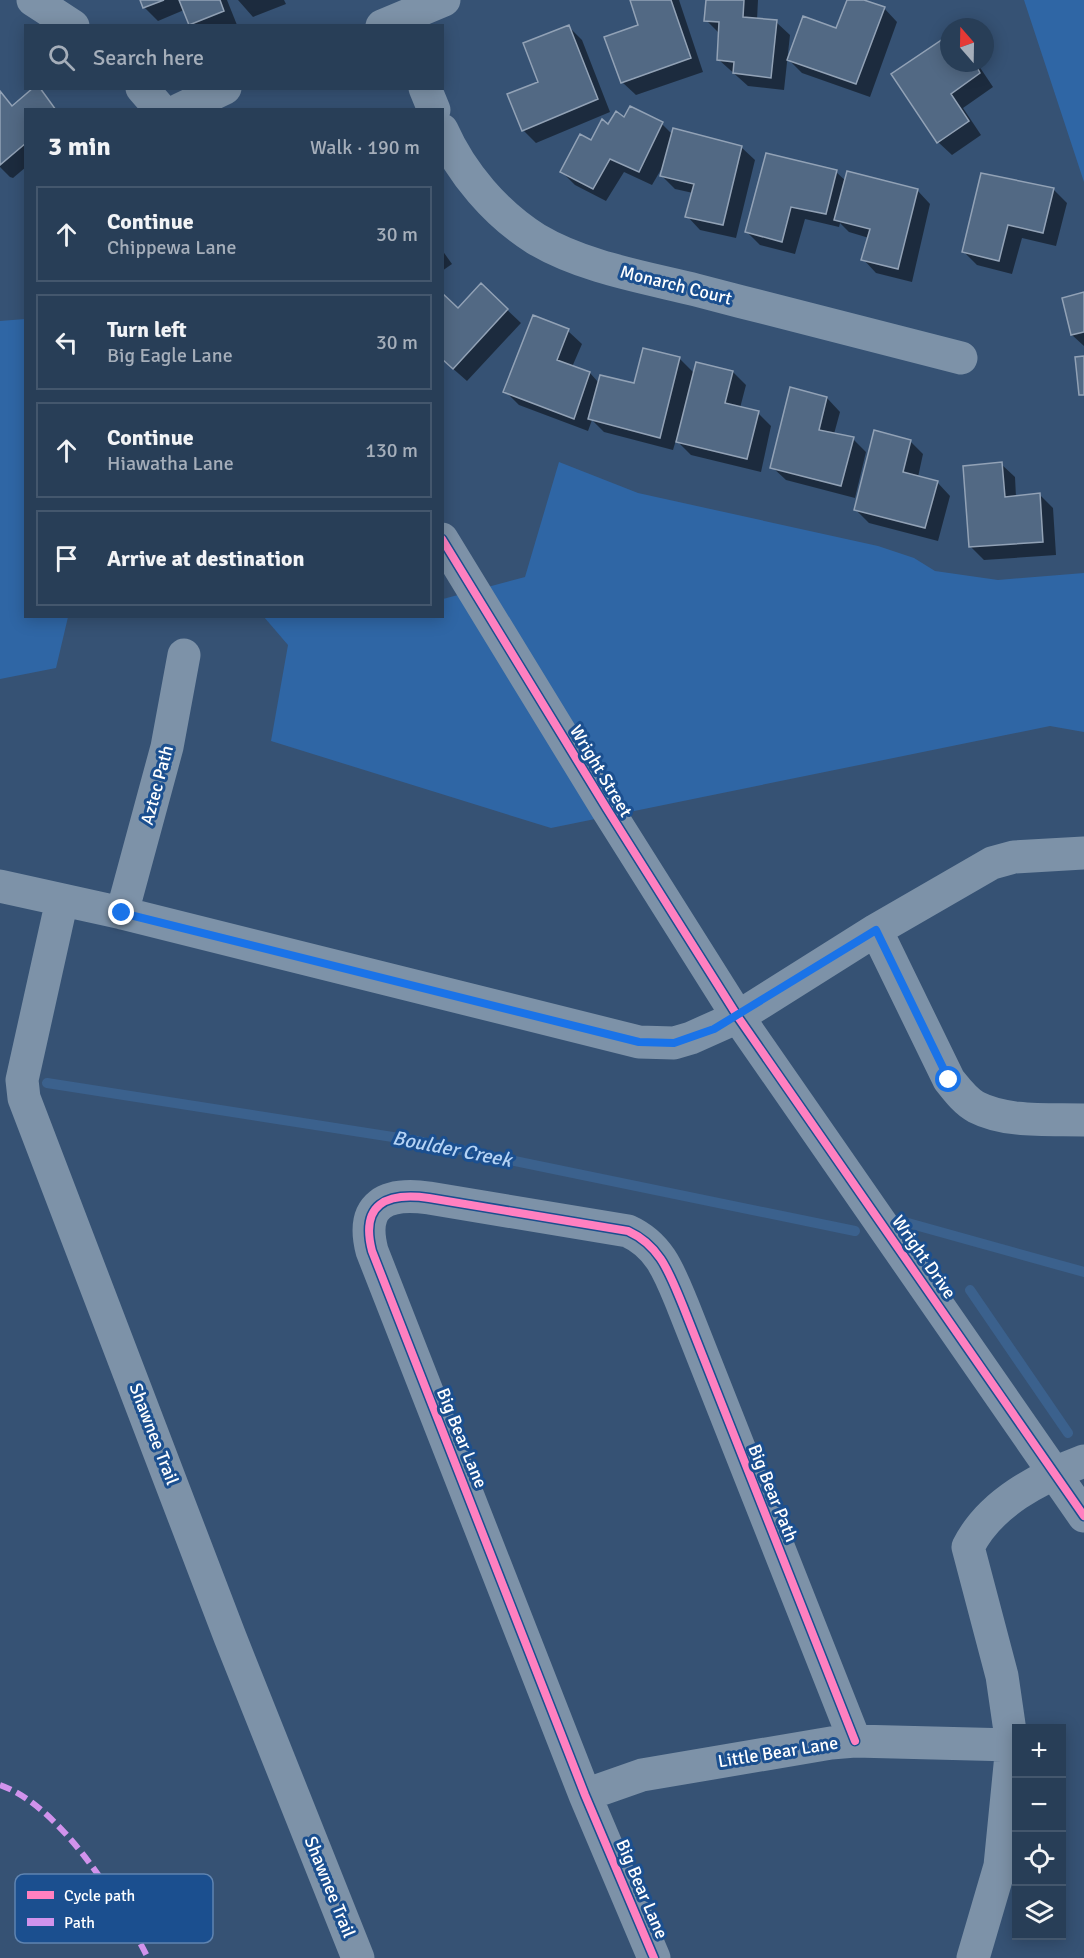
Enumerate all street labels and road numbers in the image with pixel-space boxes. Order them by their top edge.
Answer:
street label: Monarch Court [618,260,734,310]
street label: Wright Street [565,721,637,821]
street label: Aztec Path [136,743,178,827]
street label: Wright Drive [887,1211,961,1303]
street label: Shawnee Trail [124,1380,184,1488]
street label: Big Bear Lane [432,1385,492,1491]
street label: Big Bear Path [743,1441,803,1545]
street label: Little Bear Lane [716,1732,840,1772]
street label: Shawnee Trail [300,1833,360,1941]
street label: Big Bear Lane [611,1836,673,1942]

